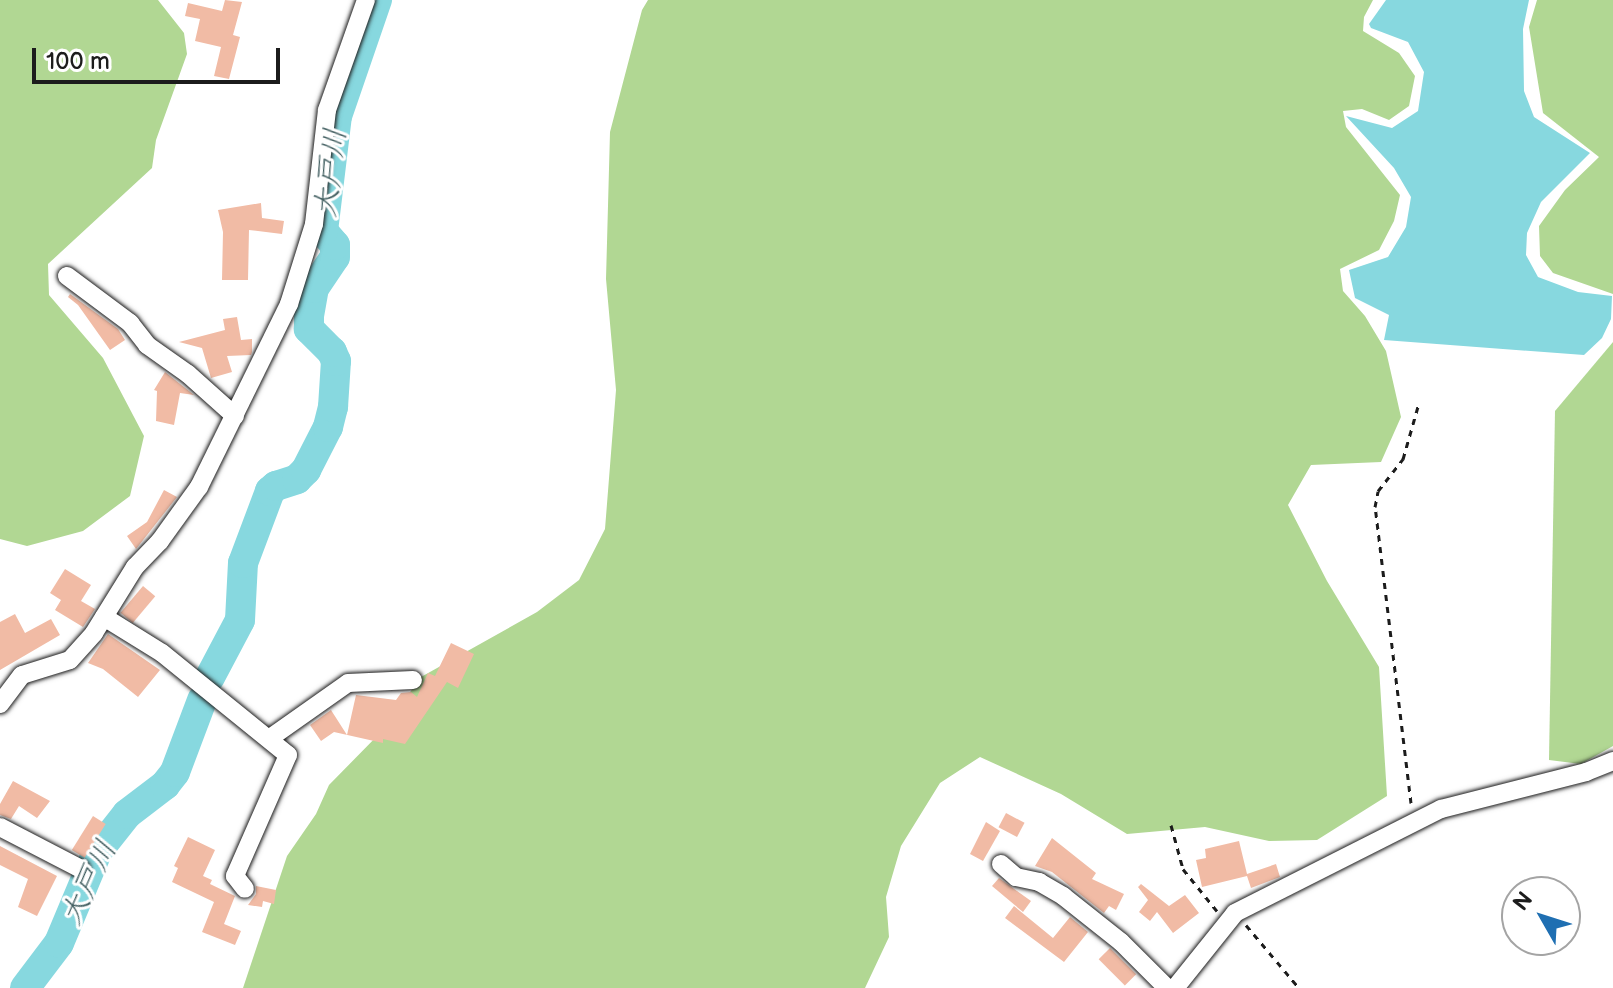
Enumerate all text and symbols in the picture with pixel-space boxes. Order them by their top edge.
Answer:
scale bar [36,32,284,82]
text: 100 m [46,47,110,76]
water label: 大戸川 [308,126,354,220]
water label: 大戸川 [53,835,125,931]
north arrow [1501,876,1581,956]
text: N [1508,887,1539,917]

